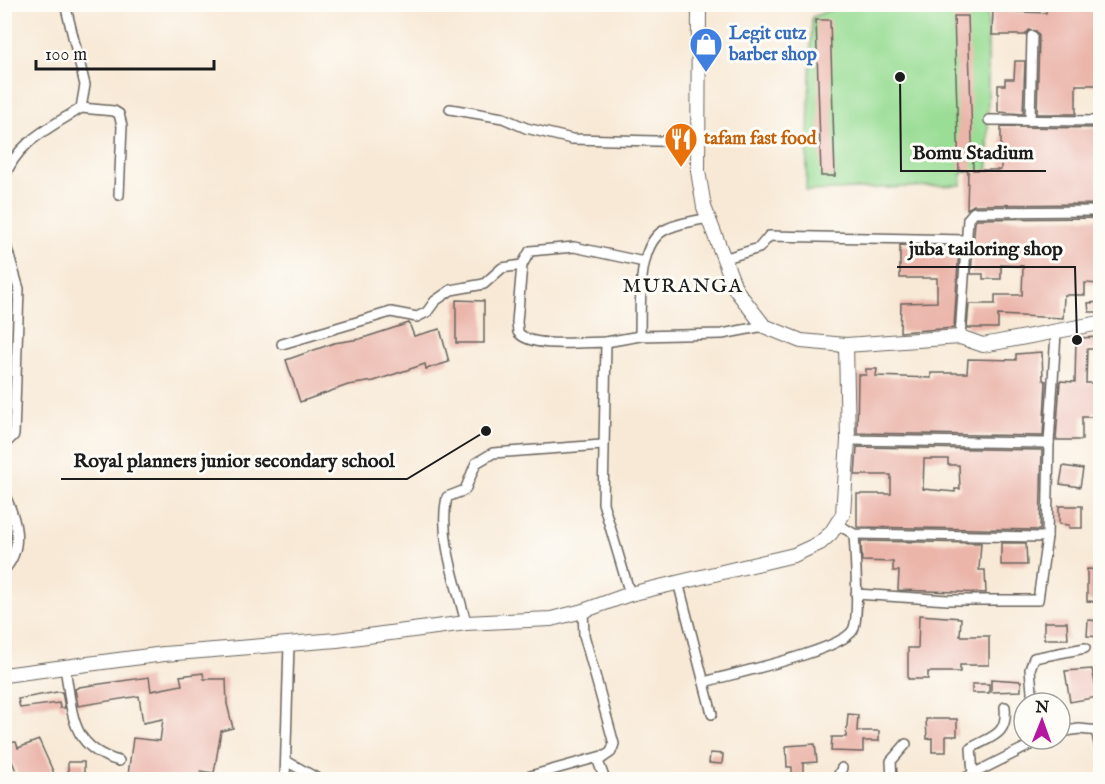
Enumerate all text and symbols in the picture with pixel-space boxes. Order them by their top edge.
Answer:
place label: Legit cutz barber shop [728,23,817,67]
shop icon: Legit cutz barber shop [688,26,724,73]
scale bar [36,33,214,71]
text: 100 m [45,44,87,67]
restaurant icon: tafam fast food [663,121,699,168]
place label: tafam fast food [703,128,817,151]
callout: Bomu Stadium [901,133,1046,171]
text: Bomu Stadium [912,141,1034,166]
callout: juba tailoring shop [897,229,1075,267]
text: juba tailoring shop [906,237,1063,262]
district label: MURANGA [622,274,744,299]
callout: Royal planners junior secondary school [61,441,407,479]
text: Royal planners junior secondary school [73,449,395,474]
north arrow [1012,691,1072,751]
text: N [1034,698,1049,718]

